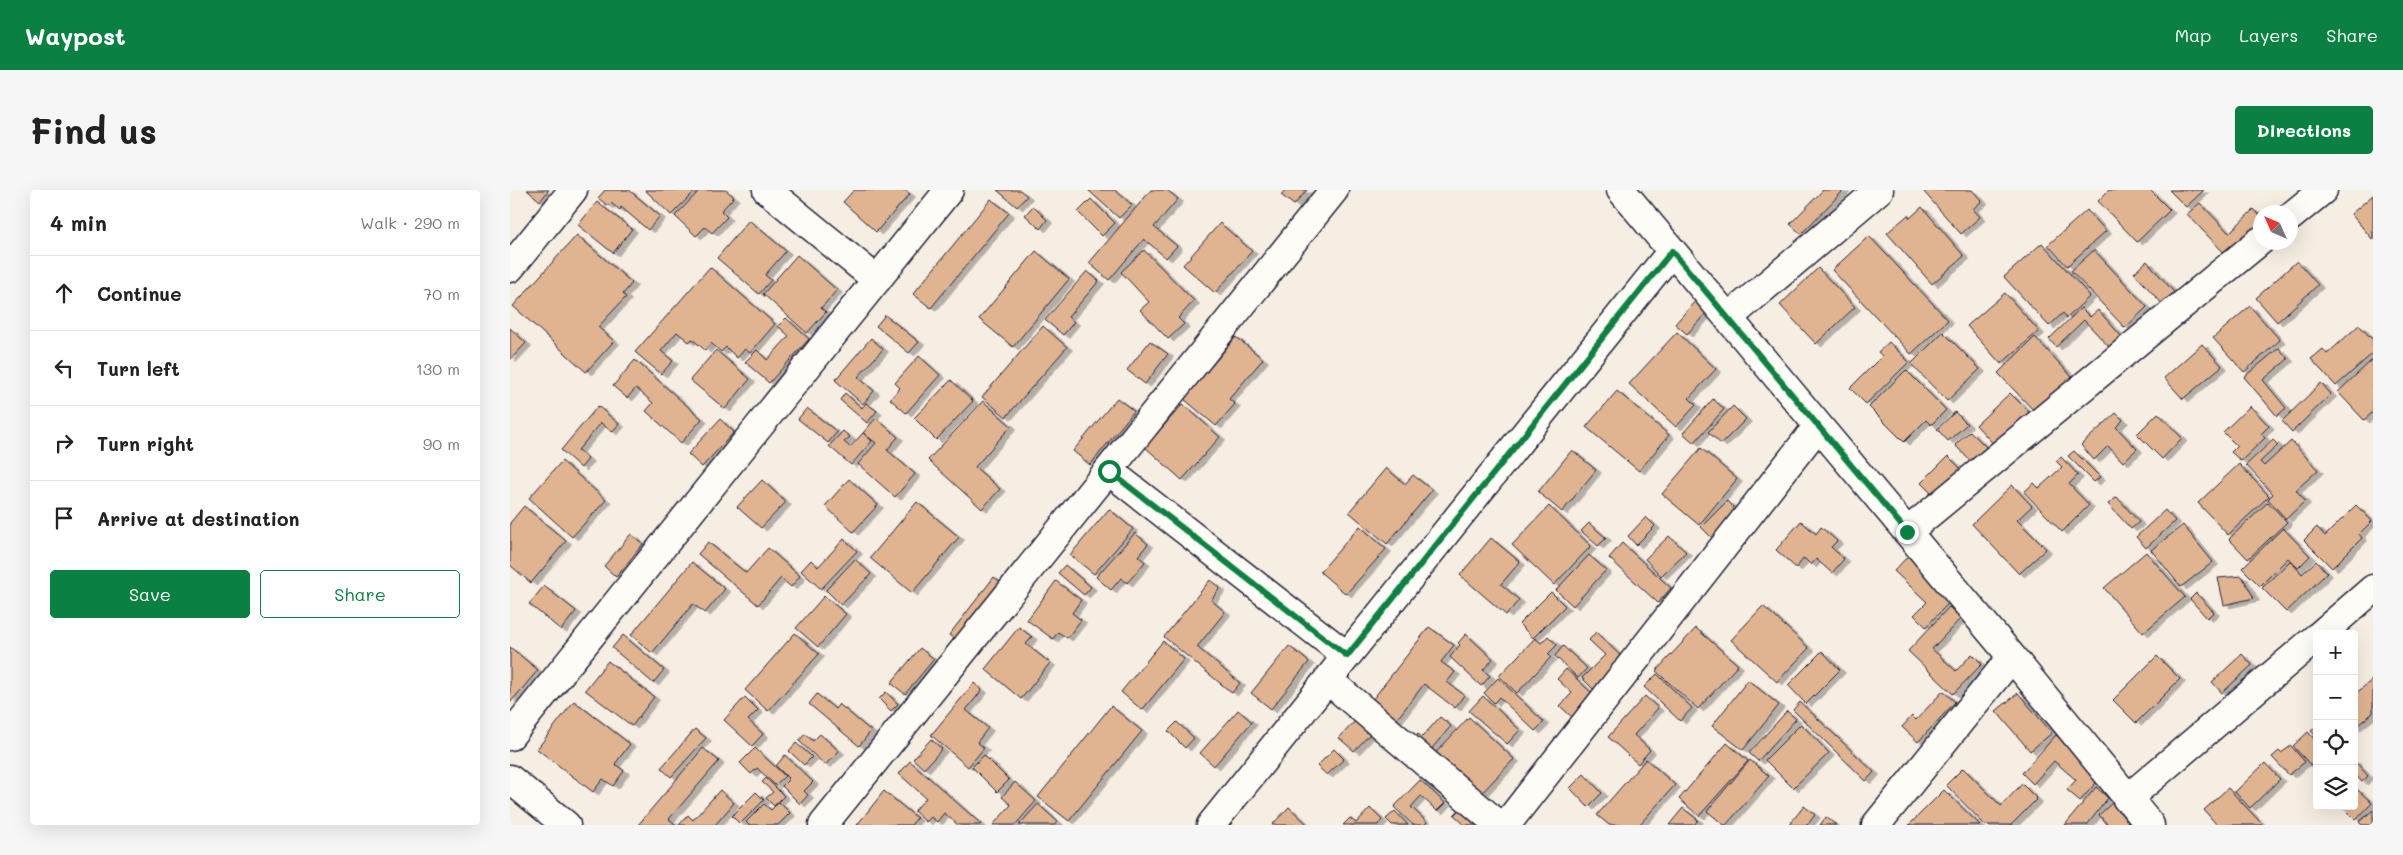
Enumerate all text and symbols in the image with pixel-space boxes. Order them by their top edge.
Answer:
text: Waypost [25,20,126,51]
text: Map [2175,23,2211,47]
text: Layers [2239,23,2298,47]
text: Share [2326,23,2378,47]
button: Directions [2235,106,2373,154]
text: Find us [30,107,157,153]
north arrow [2253,205,2298,250]
text: 4 min [50,209,107,236]
text: Walk · 290 m [360,212,460,233]
icon: ahead [50,279,78,307]
text: Continue [97,281,182,306]
text: 70 m [423,283,460,304]
icon: left [50,354,78,382]
text: Turn left [97,356,180,381]
text: 130 m [416,358,460,379]
icon: right [50,429,78,457]
text: Turn right [97,431,194,456]
text: 90 m [423,433,460,454]
route start [1098,460,1121,483]
icon: arrive [50,504,78,532]
text: Arrive at destination [97,506,300,531]
route end [1896,521,1919,544]
button: Save [50,570,250,618]
button: Share [260,570,460,618]
map controls [2313,630,2358,810]
button: + [2313,630,2358,675]
button: − [2313,675,2358,720]
button: locate [2313,720,2358,765]
button: layers [2313,765,2358,810]

